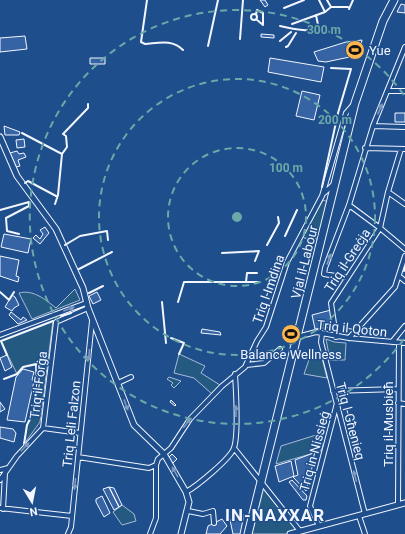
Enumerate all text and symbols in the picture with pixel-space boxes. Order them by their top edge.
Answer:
text: 300 m [307,23,341,37]
sports icon: Yue [344,39,366,61]
place label: Yue [369,43,391,58]
one-way arrow [377,104,383,115]
text: 200 m [318,113,352,127]
text: 100 m [269,161,303,175]
centre of rings [230,210,244,224]
street label: Vjal il-Labour [288,223,321,300]
street label: Triq il-Greċja [321,226,373,295]
one-way arrow [326,252,332,264]
street label: Triq l-Imdina [250,253,287,326]
one-way arrow [64,305,76,311]
street label: Triq il-Qoton [316,317,388,340]
sports icon: Balance Wellness [280,323,302,345]
place label: Balance Wellness [240,347,342,362]
one-way arrow [85,349,92,361]
street label: Triq il-Forġa [27,350,50,420]
street label: Triq Leli Falzon [59,380,84,468]
street label: Triq l-Għenieq [333,381,368,462]
street label: Triq il-Musbieħ [381,381,396,467]
one-way arrow [124,400,130,412]
one-way arrow [233,404,239,417]
street label: Triq in-Nissieġ [297,409,332,493]
one-way arrow [183,418,192,428]
one-way arrow [20,442,29,453]
one-way arrow [172,466,179,477]
one-way arrow [352,470,358,482]
one-way arrow [72,478,78,491]
north arrow [12,482,52,522]
text: N [28,504,39,518]
district label: IN-NAXXAR [225,505,325,525]

